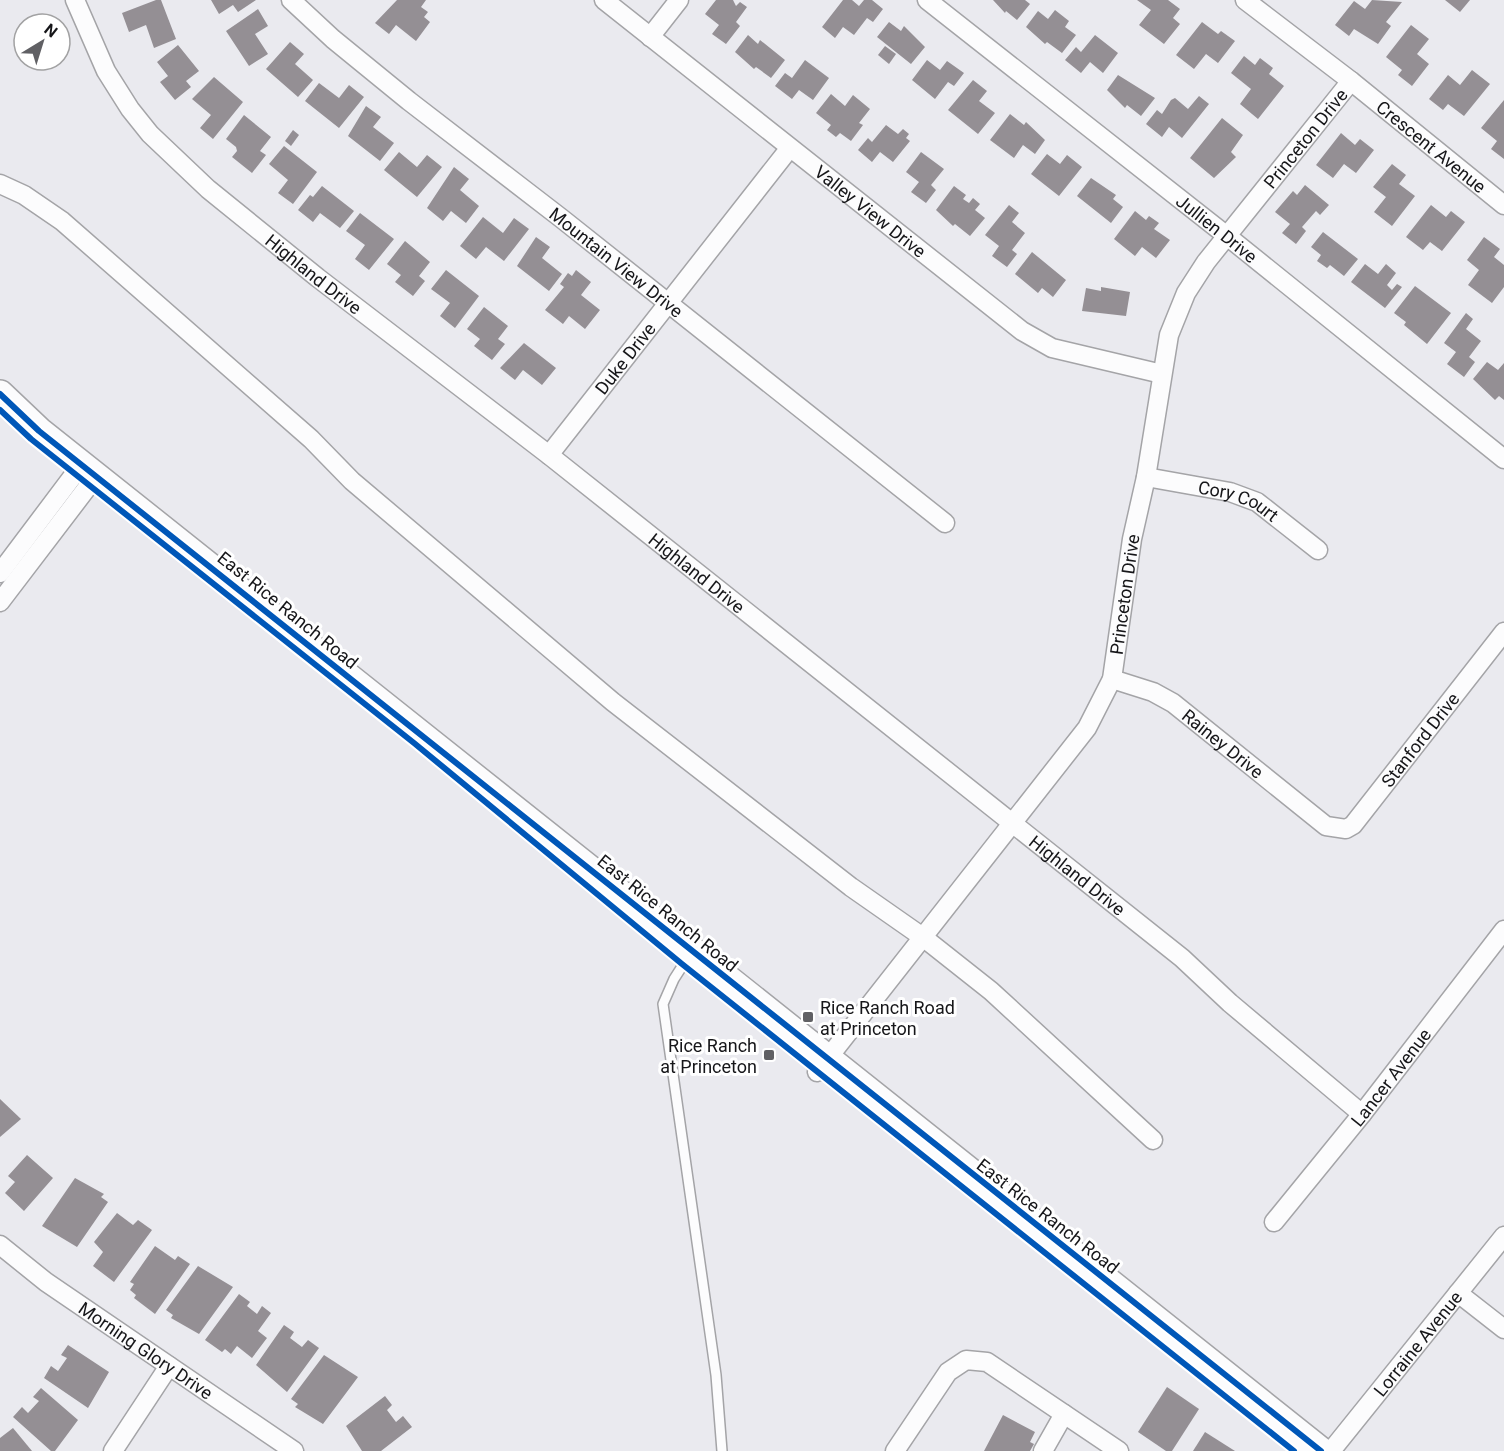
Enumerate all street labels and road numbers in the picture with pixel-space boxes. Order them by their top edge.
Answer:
street label: Princeton Drive [1259,84,1351,192]
street label: Crescent Avenue [1373,96,1490,197]
street label: Valley View Drive [811,161,930,262]
street label: Jullien Drive [1172,190,1262,267]
street label: Mountain View Drive [546,203,687,321]
street label: Highland Drive [262,230,366,318]
street label: Duke Drive [590,318,659,398]
street label: Cory Court [1197,476,1283,526]
street label: Highland Drive [645,528,749,617]
street label: Princeton Drive [1105,532,1143,656]
street label: East Rice Ranch Road [214,547,362,673]
street label: Stanford Drive [1377,688,1463,791]
street label: Rainey Drive [1178,704,1268,782]
street label: Highland Drive [1025,831,1130,919]
street label: East Rice Ranch Road [594,850,742,976]
street label: Lancer Avenue [1346,1024,1435,1130]
street label: East Rice Ranch Road [973,1154,1123,1278]
street label: Lorraine Avenue [1369,1287,1466,1400]
street label: Morning Glory Drive [75,1297,217,1403]

